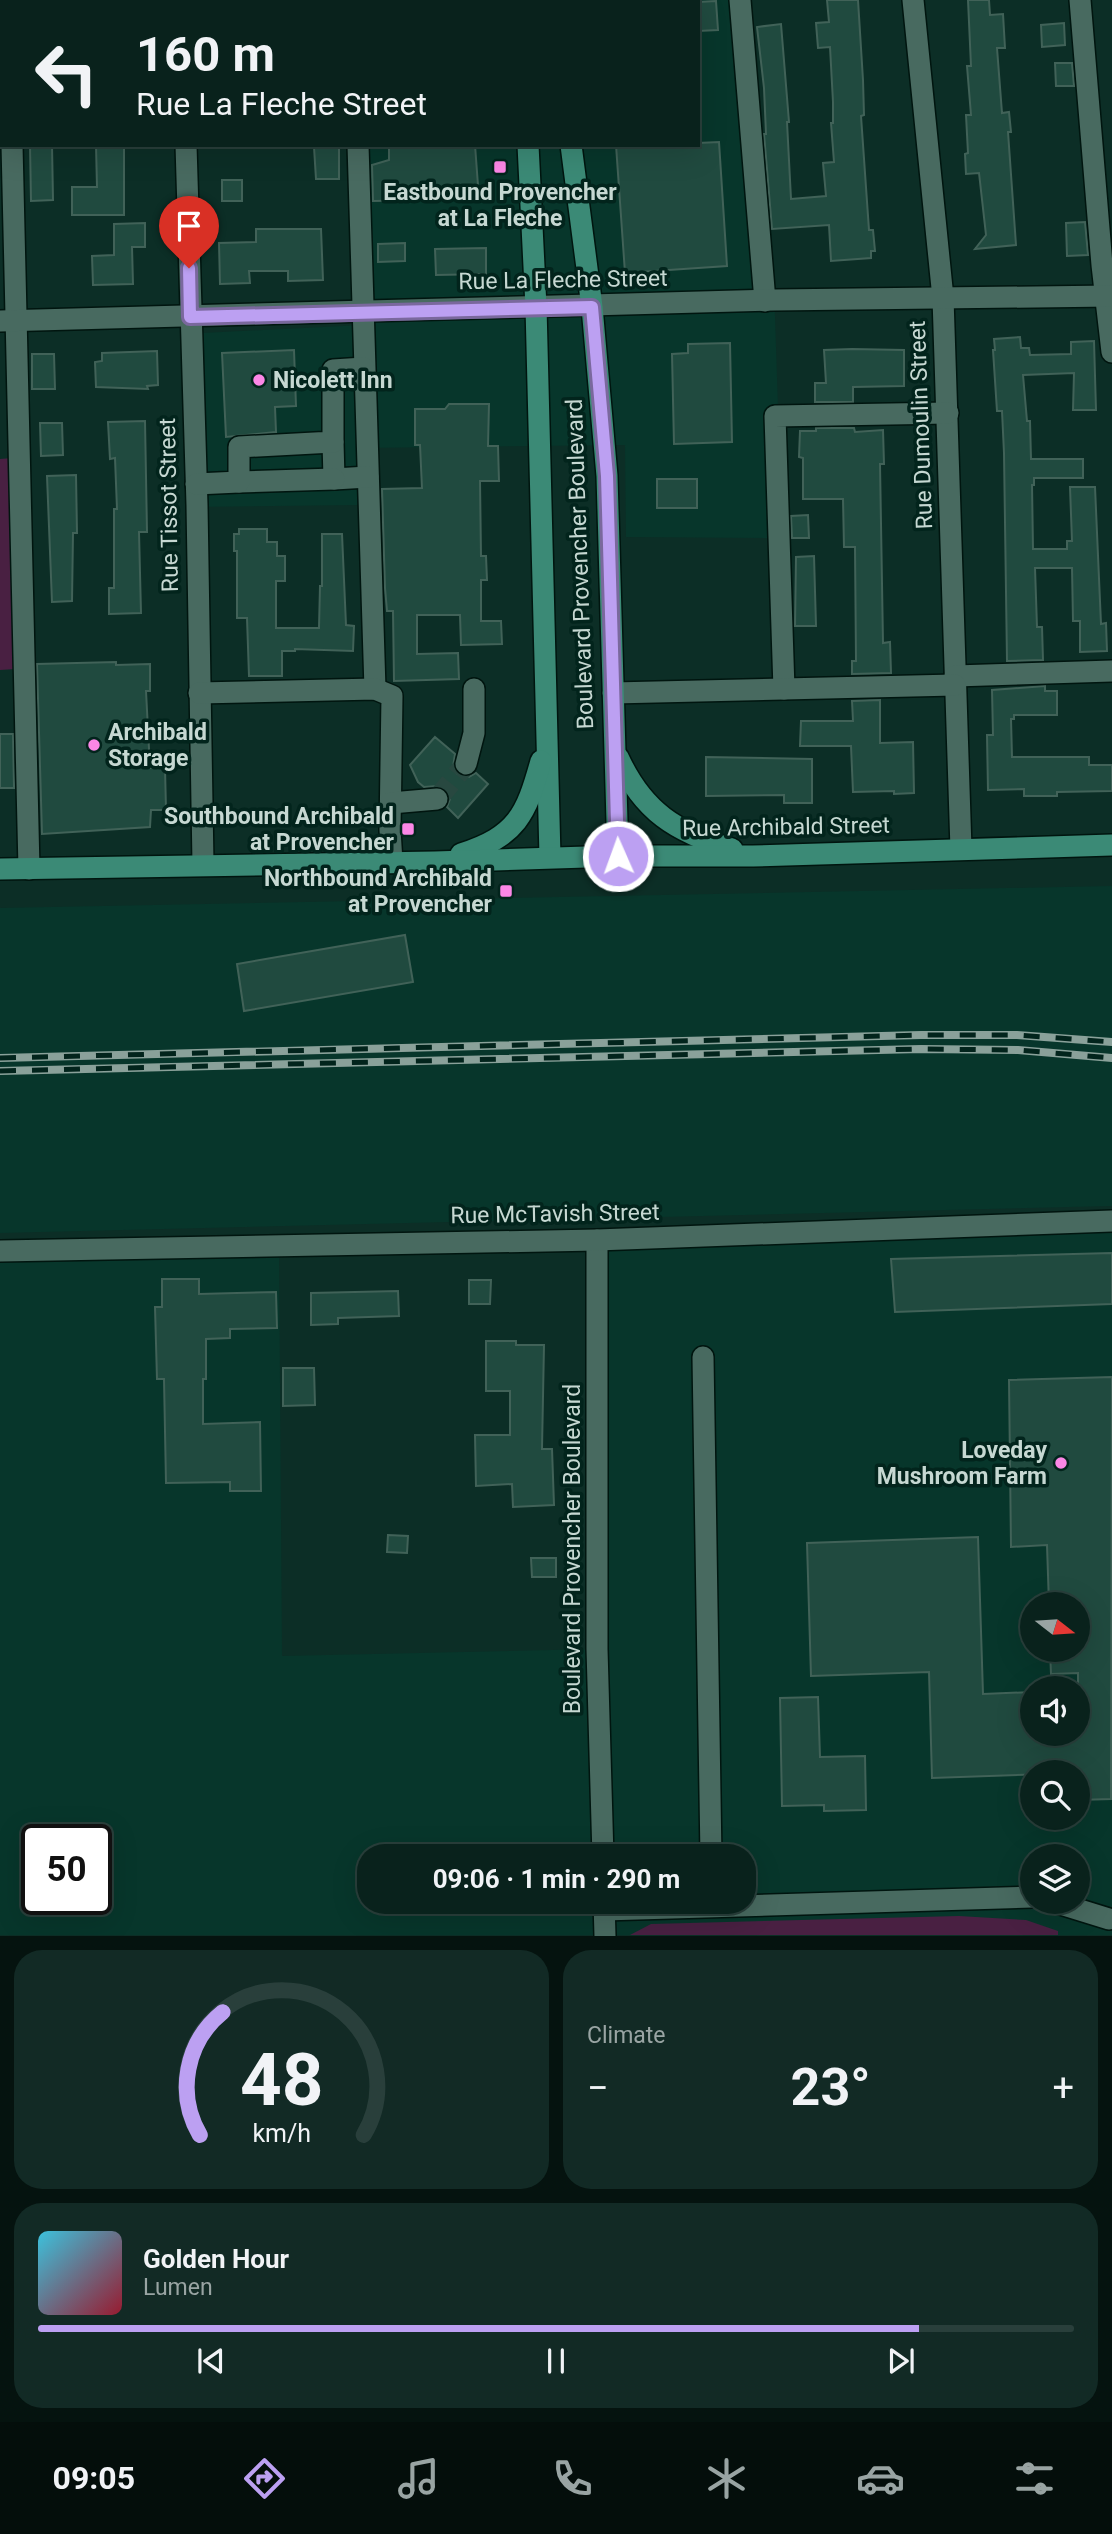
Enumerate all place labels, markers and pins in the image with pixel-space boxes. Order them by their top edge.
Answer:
marker: Eastbound Provencher at La Fleche [492,159,508,175]
place label: Eastbound Provencher at La Fleche [383,179,617,232]
pin [159,196,219,268]
place label: Nicolett Inn [273,367,393,394]
marker: Nicolett Inn [251,372,267,388]
place label: Archibald Storage [108,719,207,772]
marker: Archibald Storage [86,737,102,753]
place label: Southbound Archibald at Provencher [164,803,395,856]
marker: Southbound Archibald at Provencher [400,821,416,837]
place label: Northbound Archibald at Provencher [264,865,493,918]
marker: Northbound Archibald at Provencher [498,883,514,899]
place label: Loveday Mushroom Farm [877,1437,1047,1490]
marker: Loveday Mushroom Farm [1053,1455,1069,1471]

